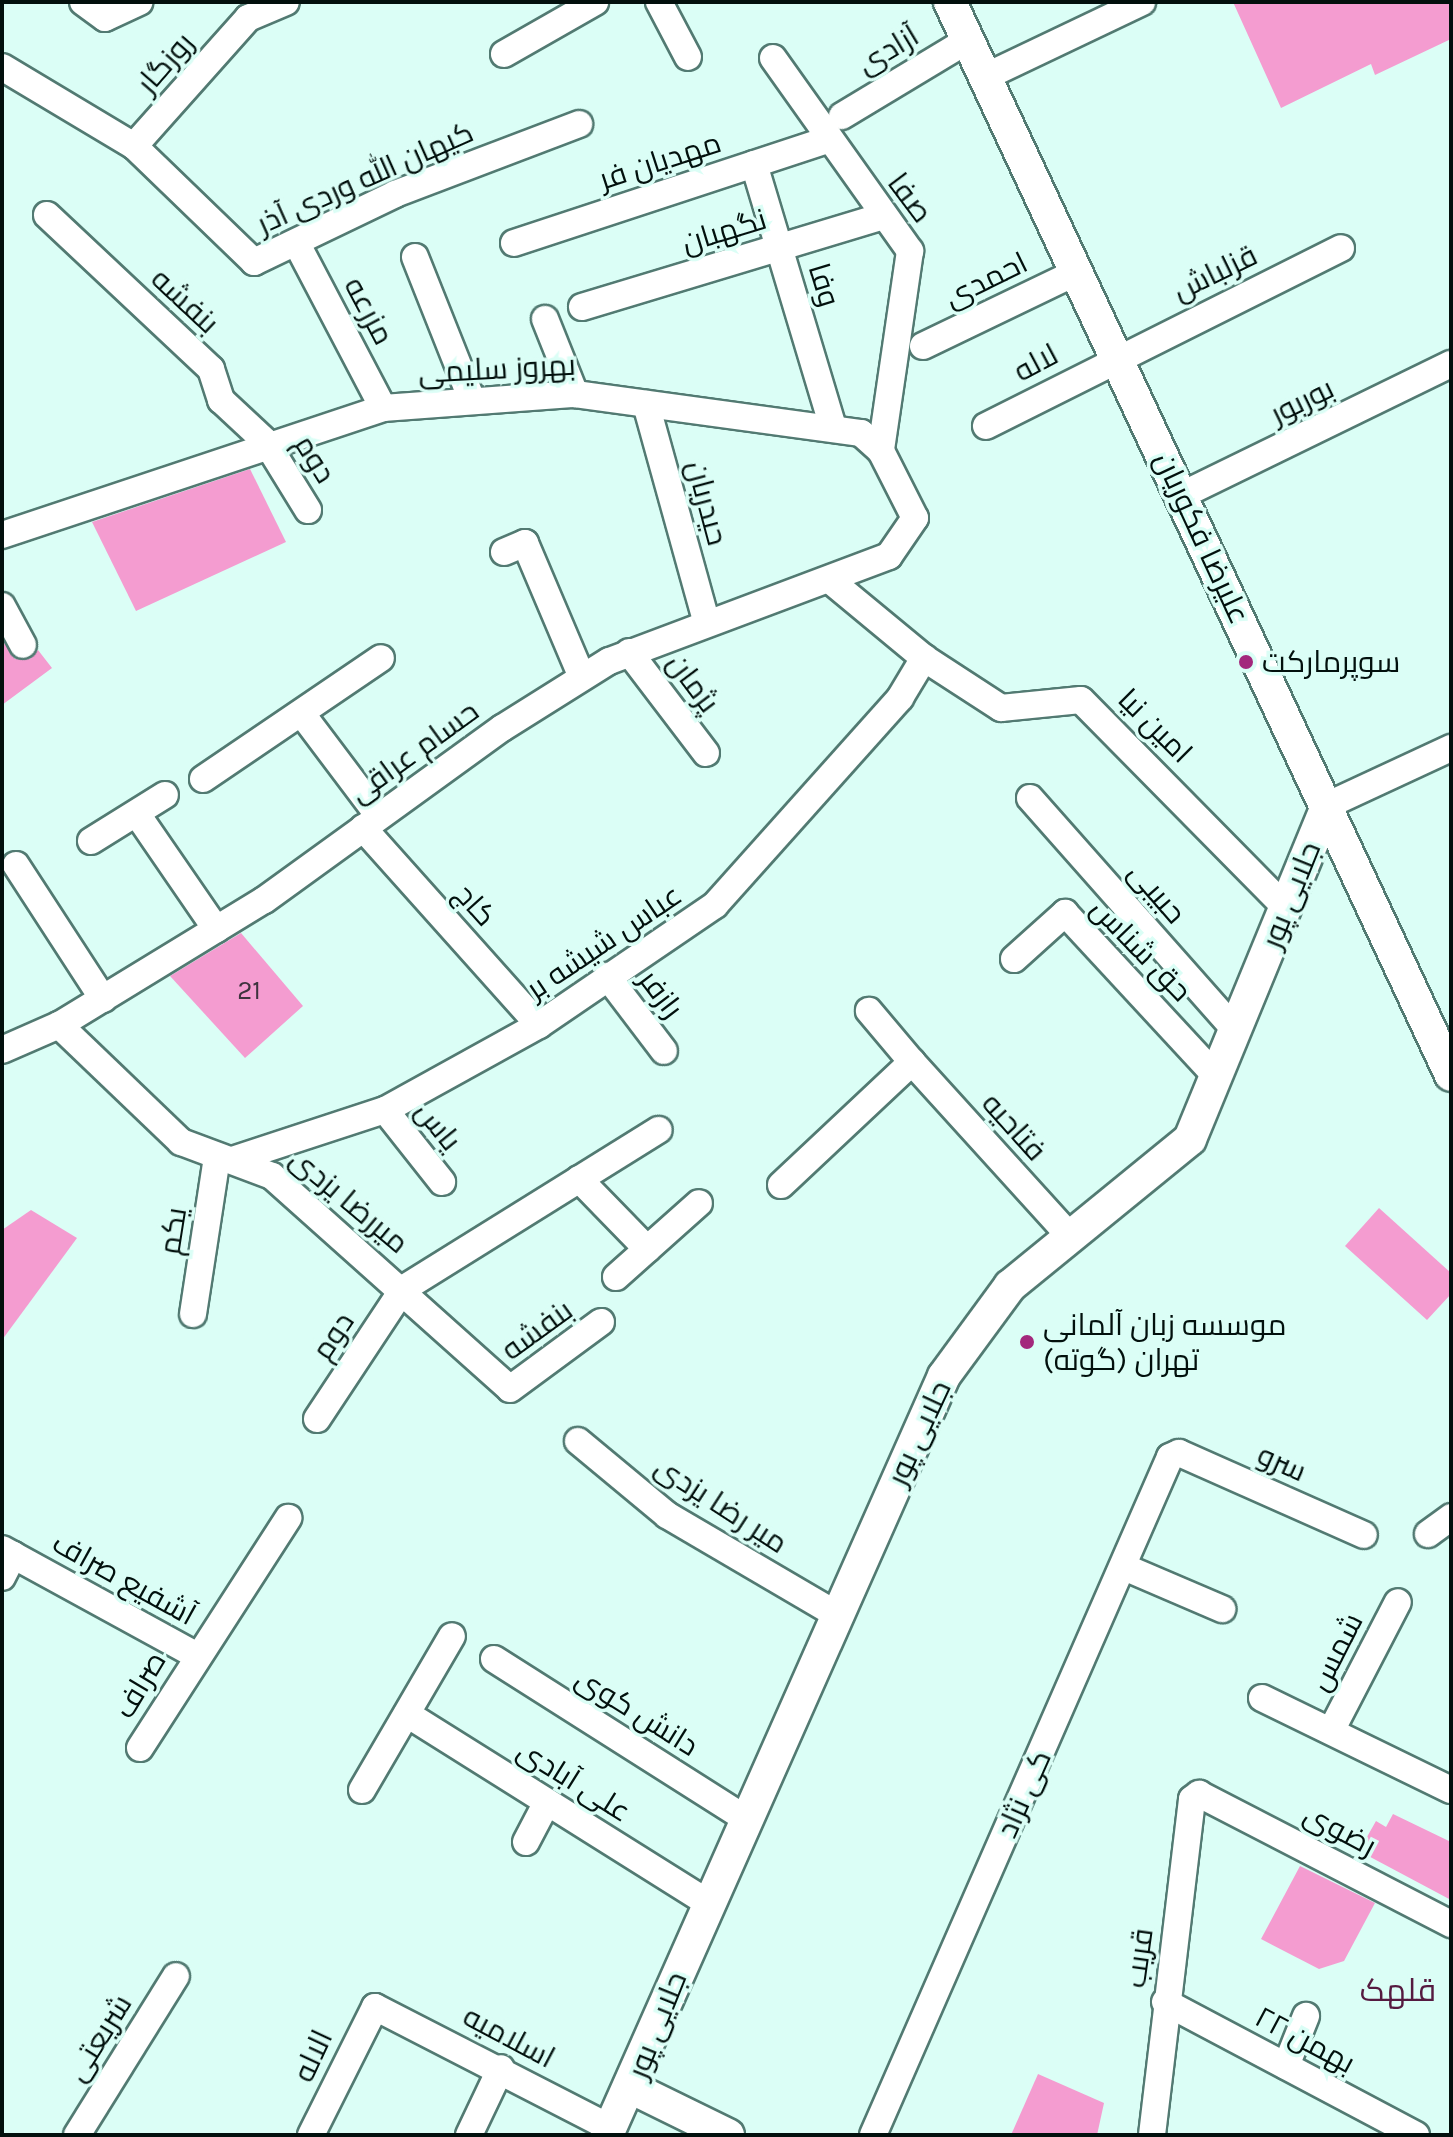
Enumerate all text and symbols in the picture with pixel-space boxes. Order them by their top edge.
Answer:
street label: آزادی [851,18,925,82]
street label: روزگار [129,25,201,101]
street label: کیهان الله وردی آذر [251,114,479,242]
street label: مهدیان فر [594,124,726,198]
street label: صفا [880,166,940,230]
street label: نگهبان [677,201,771,261]
street label: قزلباش [1167,237,1263,309]
street label: احمدی [939,245,1033,315]
street label: وفا [800,259,848,311]
street label: بنفشه [144,261,226,341]
street label: مزرعه [336,271,402,351]
street label: لاله [1008,337,1064,389]
street label: بهروز سلیمی [417,347,577,391]
street label: بوربور [1264,370,1340,432]
street label: دوم [287,428,343,490]
street label: علیرضا فکوریان [1147,446,1257,630]
street label: حیدریان [678,457,736,549]
place label: سوپرمارکت [1262,644,1400,680]
street label: پژمان [659,646,727,720]
marker: سوپرمارکت [1237,653,1255,671]
street label: امین نیا [1110,681,1200,771]
street label: حسام عراقی [342,693,486,811]
street label: جلایی پور [1253,836,1329,954]
street label: حبیبی [1121,855,1193,931]
street label: کاج [447,876,503,934]
street label: عباس شیشه بر [519,877,689,1007]
street label: حق شناس [1083,891,1199,1009]
street label: رازفر [631,963,691,1025]
house number: 21 [237,975,261,1007]
street label: فتاحیه [974,1086,1054,1168]
street label: یاس [407,1094,469,1158]
street label: میررضا یزدی [282,1141,416,1261]
street label: یکم [152,1205,194,1257]
street label: بنفشه [494,1292,580,1368]
street label: دوم [304,1305,362,1367]
place label: موسسه زبان آلمانی تهران (گوته) [1043,1307,1286,1378]
marker: موسسه زبان آلمانی تهران (گوته) [1018,1333,1036,1351]
street label: جلایی پور [879,1375,959,1491]
street label: سرو [1252,1436,1312,1490]
street label: میر رضا یزدی [648,1449,794,1561]
street label: آشفیع صراف [46,1525,202,1633]
street label: شمس [1301,1607,1371,1697]
street label: صراف [106,1645,174,1725]
street label: دانش کوی [569,1660,705,1764]
street label: علی آبادی [511,1732,637,1830]
street label: کی نژاد [989,1745,1059,1843]
street label: رضوی [1298,1796,1382,1864]
street label: قریب [1117,1926,1161,1990]
street label: جلایی پور [619,1966,695,2084]
district label: قلهک [1360,1972,1436,2010]
street label: شریعتی [58,1988,140,2088]
street label: اسلامیه [457,1998,561,2076]
street label: ۲۲ بهمن [1249,1999,1361,2081]
street label: الاله [285,2024,341,2088]

